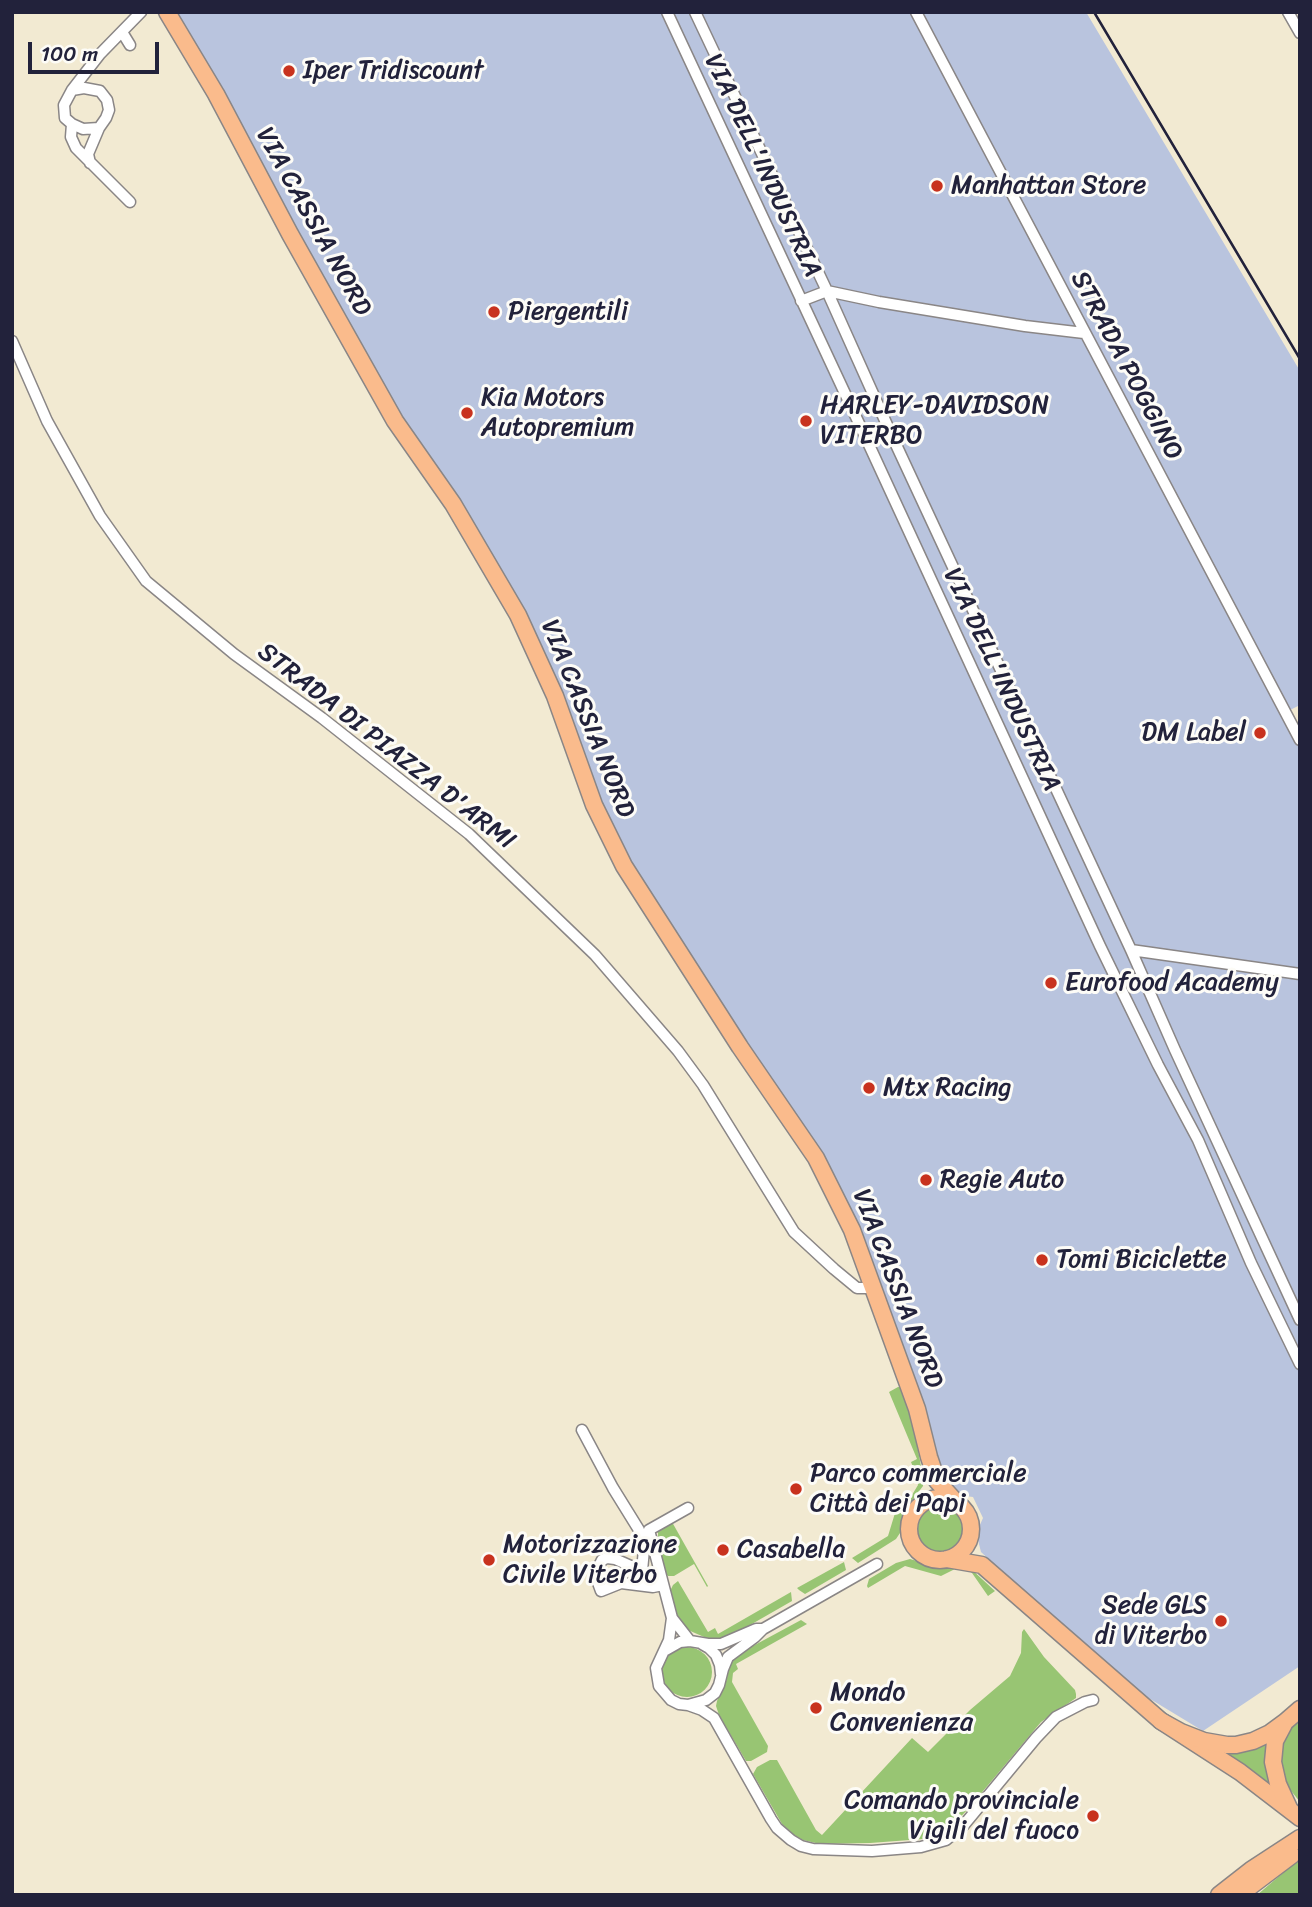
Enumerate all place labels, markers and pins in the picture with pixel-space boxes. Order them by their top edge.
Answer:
place label: Iper Tridiscount [303,55,484,87]
marker: Iper Tridiscount [281,63,297,79]
place label: Manhattan Store [951,170,1146,202]
marker: Manhattan Store [929,178,945,194]
place label: Piergentili [508,296,628,328]
marker: Piergentili [486,304,502,320]
place label: Kia Motors Autopremium [481,382,635,444]
place label: HARLEY-DAVIDSON VITERBO [820,390,1049,452]
marker: Kia Motors Autopremium [459,405,475,421]
marker: HARLEY-DAVIDSON VITERBO [798,413,814,429]
place label: DM Label [1141,717,1246,749]
marker: DM Label [1252,725,1268,741]
place label: Eurofood Academy [1065,967,1279,999]
marker: Eurofood Academy [1043,975,1059,991]
place label: Mtx Racing [883,1072,1012,1104]
marker: Mtx Racing [861,1080,877,1096]
place label: Regie Auto [940,1164,1064,1196]
marker: Regie Auto [918,1172,934,1188]
place label: Tomi Biciclette [1056,1244,1227,1276]
marker: Tomi Biciclette [1034,1252,1050,1268]
place label: Parco commerciale Città dei Papi [810,1458,1027,1520]
marker: Parco commerciale Città dei Papi [788,1481,804,1497]
place label: Motorizzazione Civile Viterbo [503,1529,677,1590]
place label: Casabella [737,1534,846,1566]
marker: Casabella [715,1542,731,1558]
marker: Motorizzazione Civile Viterbo [481,1552,497,1568]
place label: Sede GLS di Viterbo [1095,1590,1207,1652]
marker: Sede GLS di Viterbo [1213,1613,1229,1629]
place label: Mondo Convenienza [830,1677,973,1738]
marker: Mondo Convenienza [808,1700,824,1716]
place label: Comando provinciale Vigili del fuoco [844,1785,1079,1846]
marker: Comando provinciale Vigili del fuoco [1085,1808,1101,1824]

